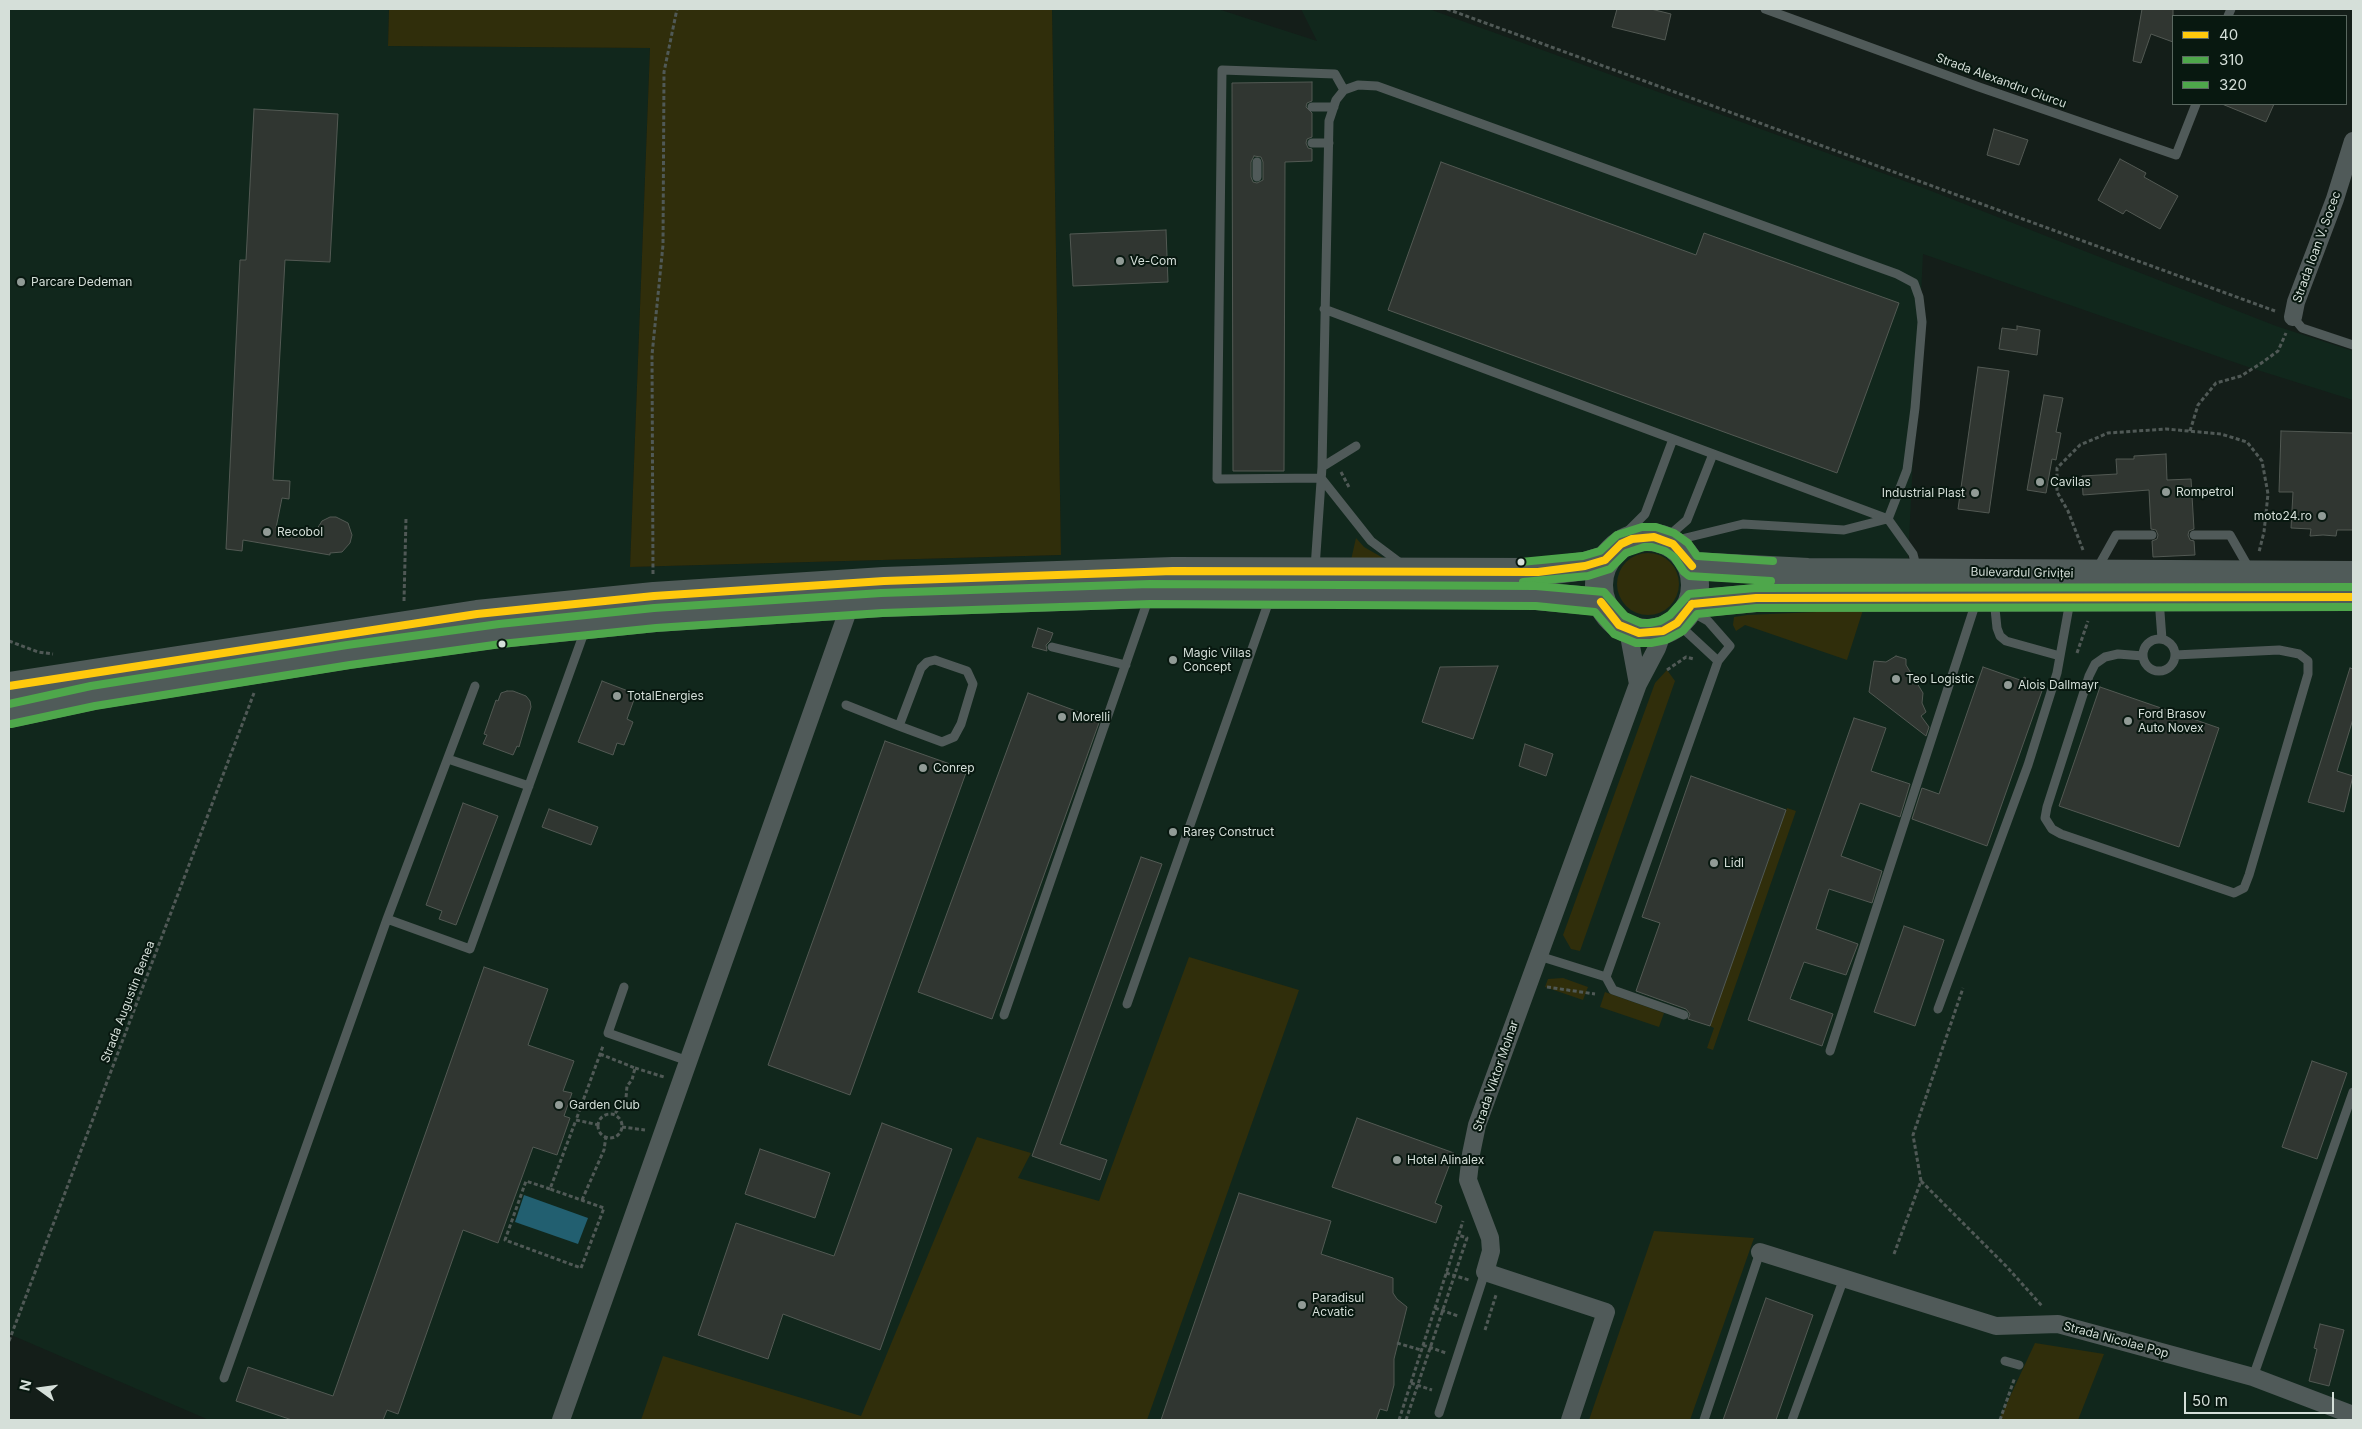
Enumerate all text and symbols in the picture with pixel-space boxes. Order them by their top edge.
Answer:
legend [2172,15,2347,105]
text: 40 [2219,25,2238,44]
text: 310 [2219,50,2244,69]
street label: Strada Alexandru Ciurcu [1934,51,2068,111]
text: 320 [2219,75,2247,94]
street label: Strada Ioan V. Socec [2290,189,2344,305]
place label: Ve-Com [1130,254,1177,268]
marker: Ve-Com [1114,255,1126,267]
place label: Parcare Dedeman [31,275,132,289]
marker: Parcare Dedeman [15,276,27,288]
place label: Cavilas [2050,475,2091,489]
marker: Cavilas [2034,476,2046,488]
place label: Rompetrol [2176,485,2234,499]
place label: Industrial Plast [1882,486,1965,500]
marker: Rompetrol [2160,486,2172,498]
marker: Industrial Plast [1969,487,1981,499]
place label: moto24.ro [2254,509,2312,523]
marker: moto24.ro [2316,510,2328,522]
place label: Recobol [277,525,323,539]
marker: Recobol [261,526,273,538]
unlabelled marker [1516,557,1526,567]
street label: Bulevardul Griviței [1970,565,2074,581]
unlabelled marker [497,639,507,649]
place label: Magic Villas Concept [1183,646,1251,674]
marker: Magic Villas Concept [1167,654,1179,666]
place label: Teo Logistic [1906,672,1975,686]
marker: Teo Logistic [1890,673,1902,685]
place label: Alois Dallmayr [2018,678,2099,692]
marker: Alois Dallmayr [2002,679,2014,691]
place label: TotalEnergies [627,689,704,703]
marker: TotalEnergies [611,690,623,702]
place label: Ford Brasov Auto Novex [2138,707,2206,735]
place label: Morelli [1072,710,1110,724]
marker: Morelli [1056,711,1068,723]
marker: Ford Brasov Auto Novex [2122,715,2134,727]
place label: Conrep [933,761,975,775]
marker: Conrep [917,762,929,774]
place label: Rareș Construct [1183,825,1274,839]
marker: Rareș Construct [1167,826,1179,838]
place label: Lidl [1724,856,1744,870]
marker: Lidl [1708,857,1720,869]
street label: Strada Augustin Benea [98,939,158,1065]
street label: Strada Viktor Molnar [1470,1019,1522,1133]
place label: Garden Club [569,1098,640,1112]
marker: Garden Club [553,1099,565,1111]
place label: Hotel Alinalex [1407,1153,1484,1167]
marker: Hotel Alinalex [1391,1154,1403,1166]
place label: Paradisul Acvatic [1312,1291,1364,1319]
marker: Paradisul Acvatic [1296,1299,1308,1311]
street label: Strada Nicolae Pop [2062,1319,2170,1361]
north arrow [15,1364,65,1414]
text: N [15,1378,34,1392]
scale bar [2187,1382,2337,1414]
text: 50 m [2192,1391,2228,1410]

